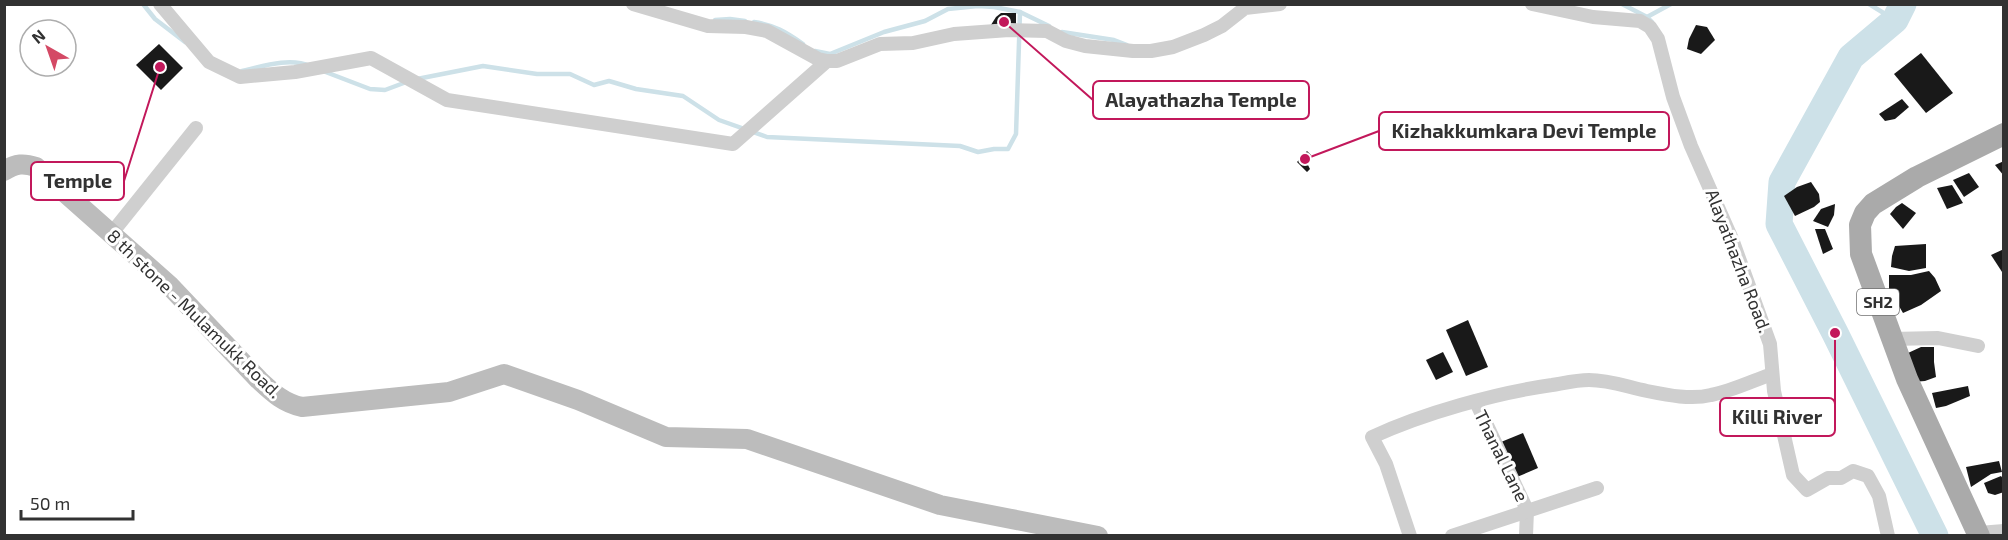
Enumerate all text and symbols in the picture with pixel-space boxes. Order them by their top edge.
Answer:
north arrow [18,18,78,78]
text: N [28,25,49,47]
callout: Alayathazha Temple [1093,81,1309,119]
text: Alayathazha Temple [1105,87,1297,112]
callout: Kizhakkumkara Devi Temple [1379,112,1669,150]
text: Kizhakkumkara Devi Temple [1391,118,1657,142]
callout: Temple [31,162,124,200]
text: Temple [44,168,112,192]
street label: Alayathazha Road. [1701,186,1776,336]
street label: 8 th stone - Mulamukk Road. [103,224,286,402]
road number: SH2 [1857,289,1899,315]
callout: Killi River [1720,398,1835,436]
text: Killi River [1732,404,1823,428]
street label: Thanal Lane [1470,406,1534,505]
scale bar [21,483,134,521]
text: 50 m [30,492,70,514]

